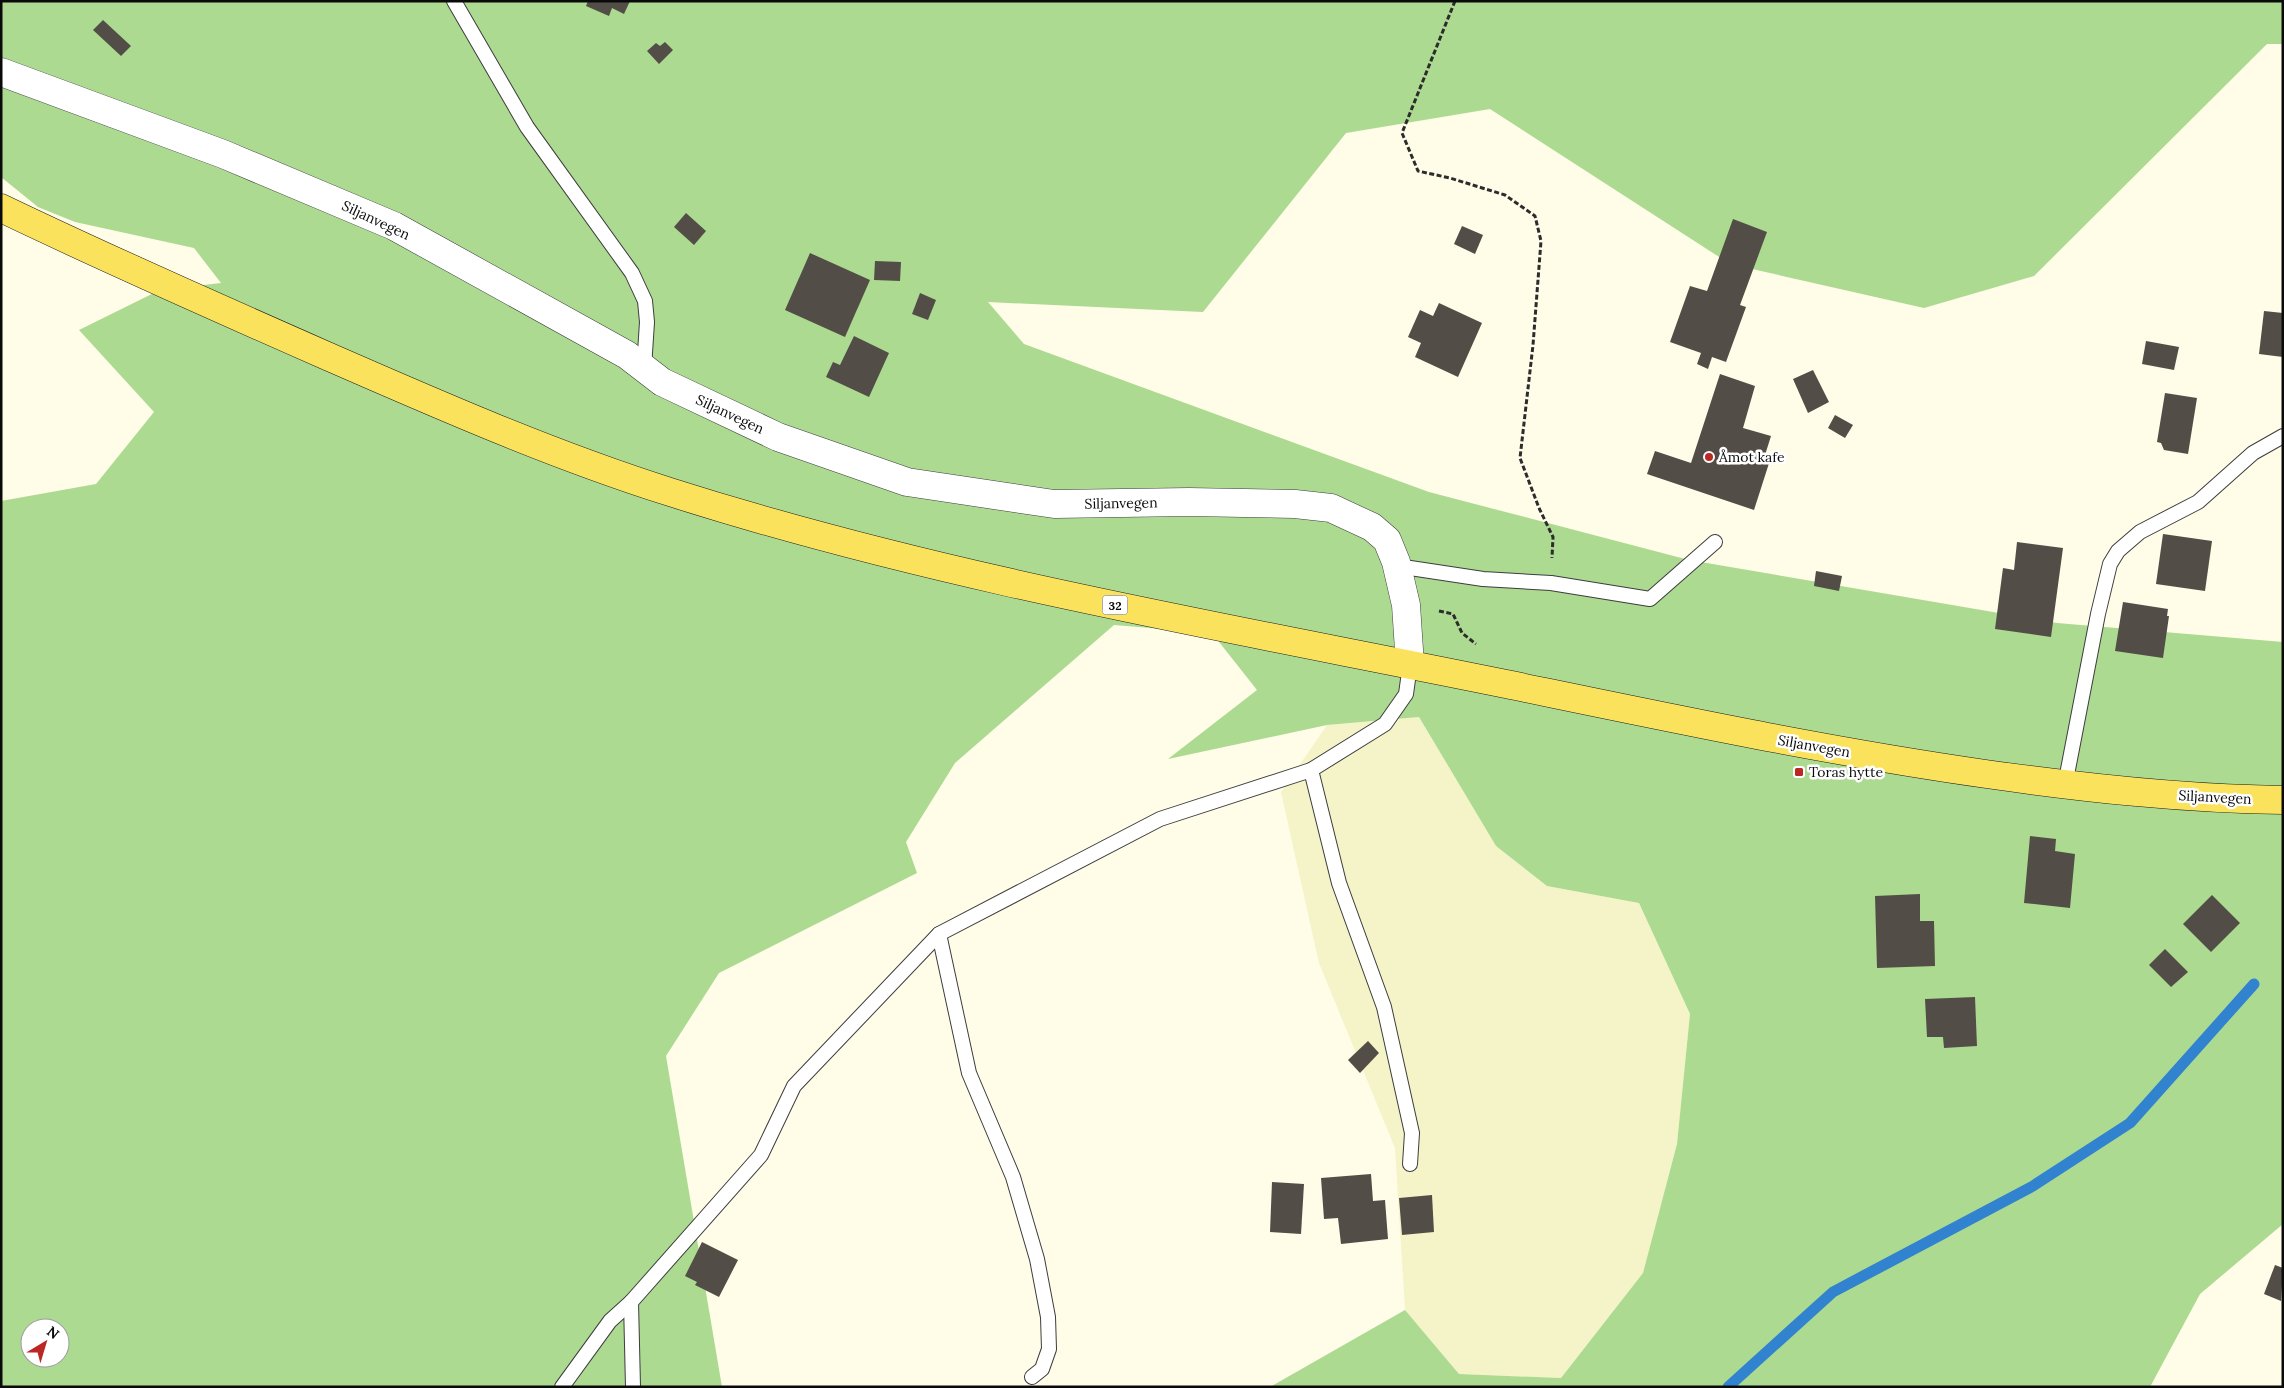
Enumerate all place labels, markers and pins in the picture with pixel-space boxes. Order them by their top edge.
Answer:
place label: Åmot kafe [1718,448,1785,466]
marker: Åmot kafe [1703,451,1715,463]
place label: Toras hytte [1809,763,1884,781]
marker: Toras hytte [1793,766,1805,778]

